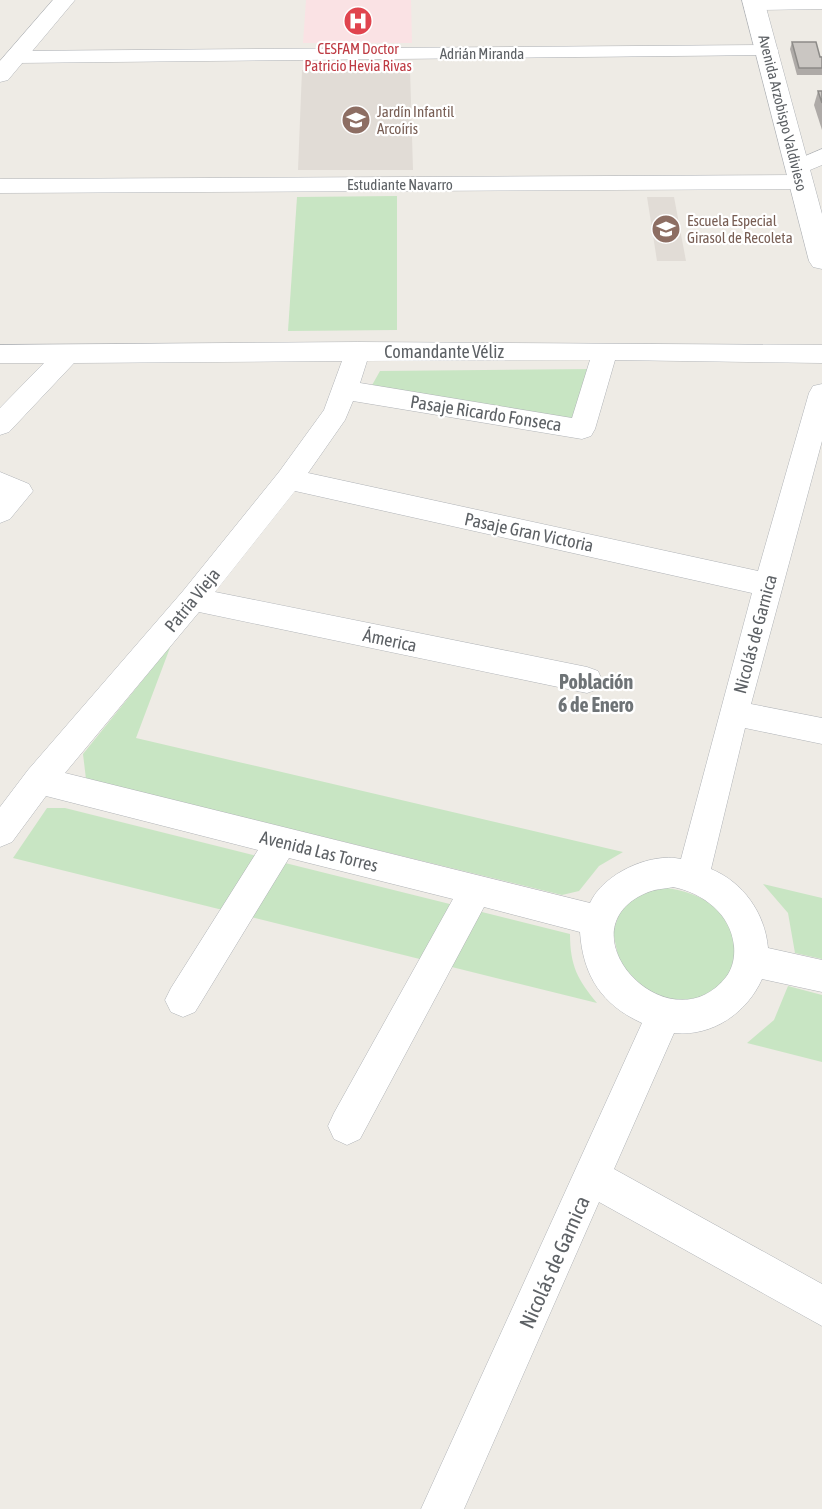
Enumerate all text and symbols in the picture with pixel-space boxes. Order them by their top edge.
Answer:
hospital icon: CESFAM Doctor Patricio Hevia Rivas [342,5,374,37]
street label: Avenida Arzobispo Valdivieso [755,33,811,193]
place label: CESFAM Doctor Patricio Hevia Rivas [304,40,412,74]
street label: Adrián Miranda [440,45,524,62]
place label: Jardín Infantil Arcoíris [377,103,454,137]
school or university icon: Jardín Infantil Arcoíris [340,104,372,136]
street label: Estudiante Navarro [347,176,453,193]
place label: Escuela Especial Girasol de Recoleta [687,212,793,246]
school or university icon: Escuela Especial Girasol de Recoleta [650,213,682,245]
street label: Comandante Véliz [384,341,504,362]
street label: Pasaje Ricardo Fonseca [409,391,563,435]
street label: Pasaje Gran Victoria [463,508,595,556]
street label: Patria Vieja [160,564,224,636]
street label: Nicolás de Garnica [729,572,781,696]
street label: Ámerica [361,624,419,656]
district label: Población 6 de Enero [558,670,634,716]
street label: Avenida Las Torres [258,826,380,876]
street label: Nicolás de Garnica [514,1192,594,1332]

